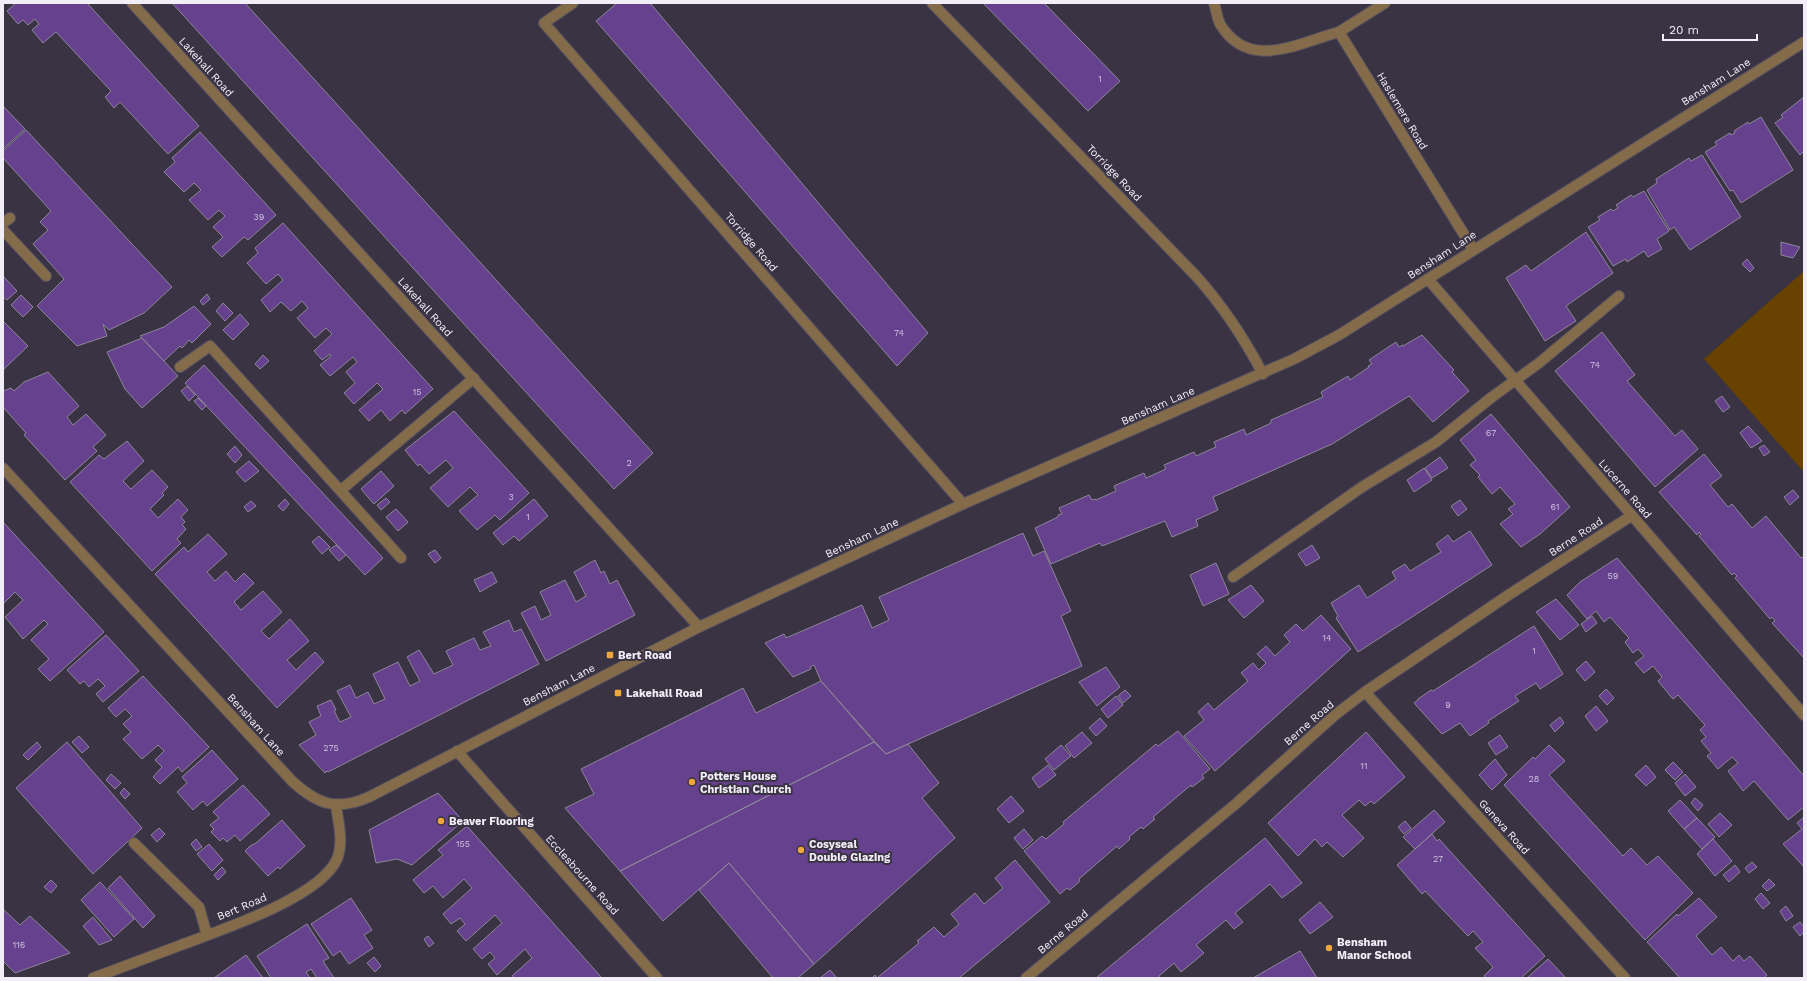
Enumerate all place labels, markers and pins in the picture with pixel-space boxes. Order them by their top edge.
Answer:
place label: Bert Road [618,649,672,662]
marker: Bert Road [605,650,615,660]
place label: Lakehall Road [626,687,703,700]
marker: Lakehall Road [613,688,623,698]
place label: Potters House Christian Church [700,770,791,796]
marker: Potters House Christian Church [687,777,697,787]
place label: Beaver Flooring [449,815,534,828]
marker: Beaver Flooring [436,816,446,826]
place label: Cosyseal Double Glazing [809,838,891,864]
marker: Cosyseal Double Glazing [796,845,806,855]
place label: Bensham Manor School [1337,936,1412,962]
marker: Bensham Manor School [1324,943,1334,953]

